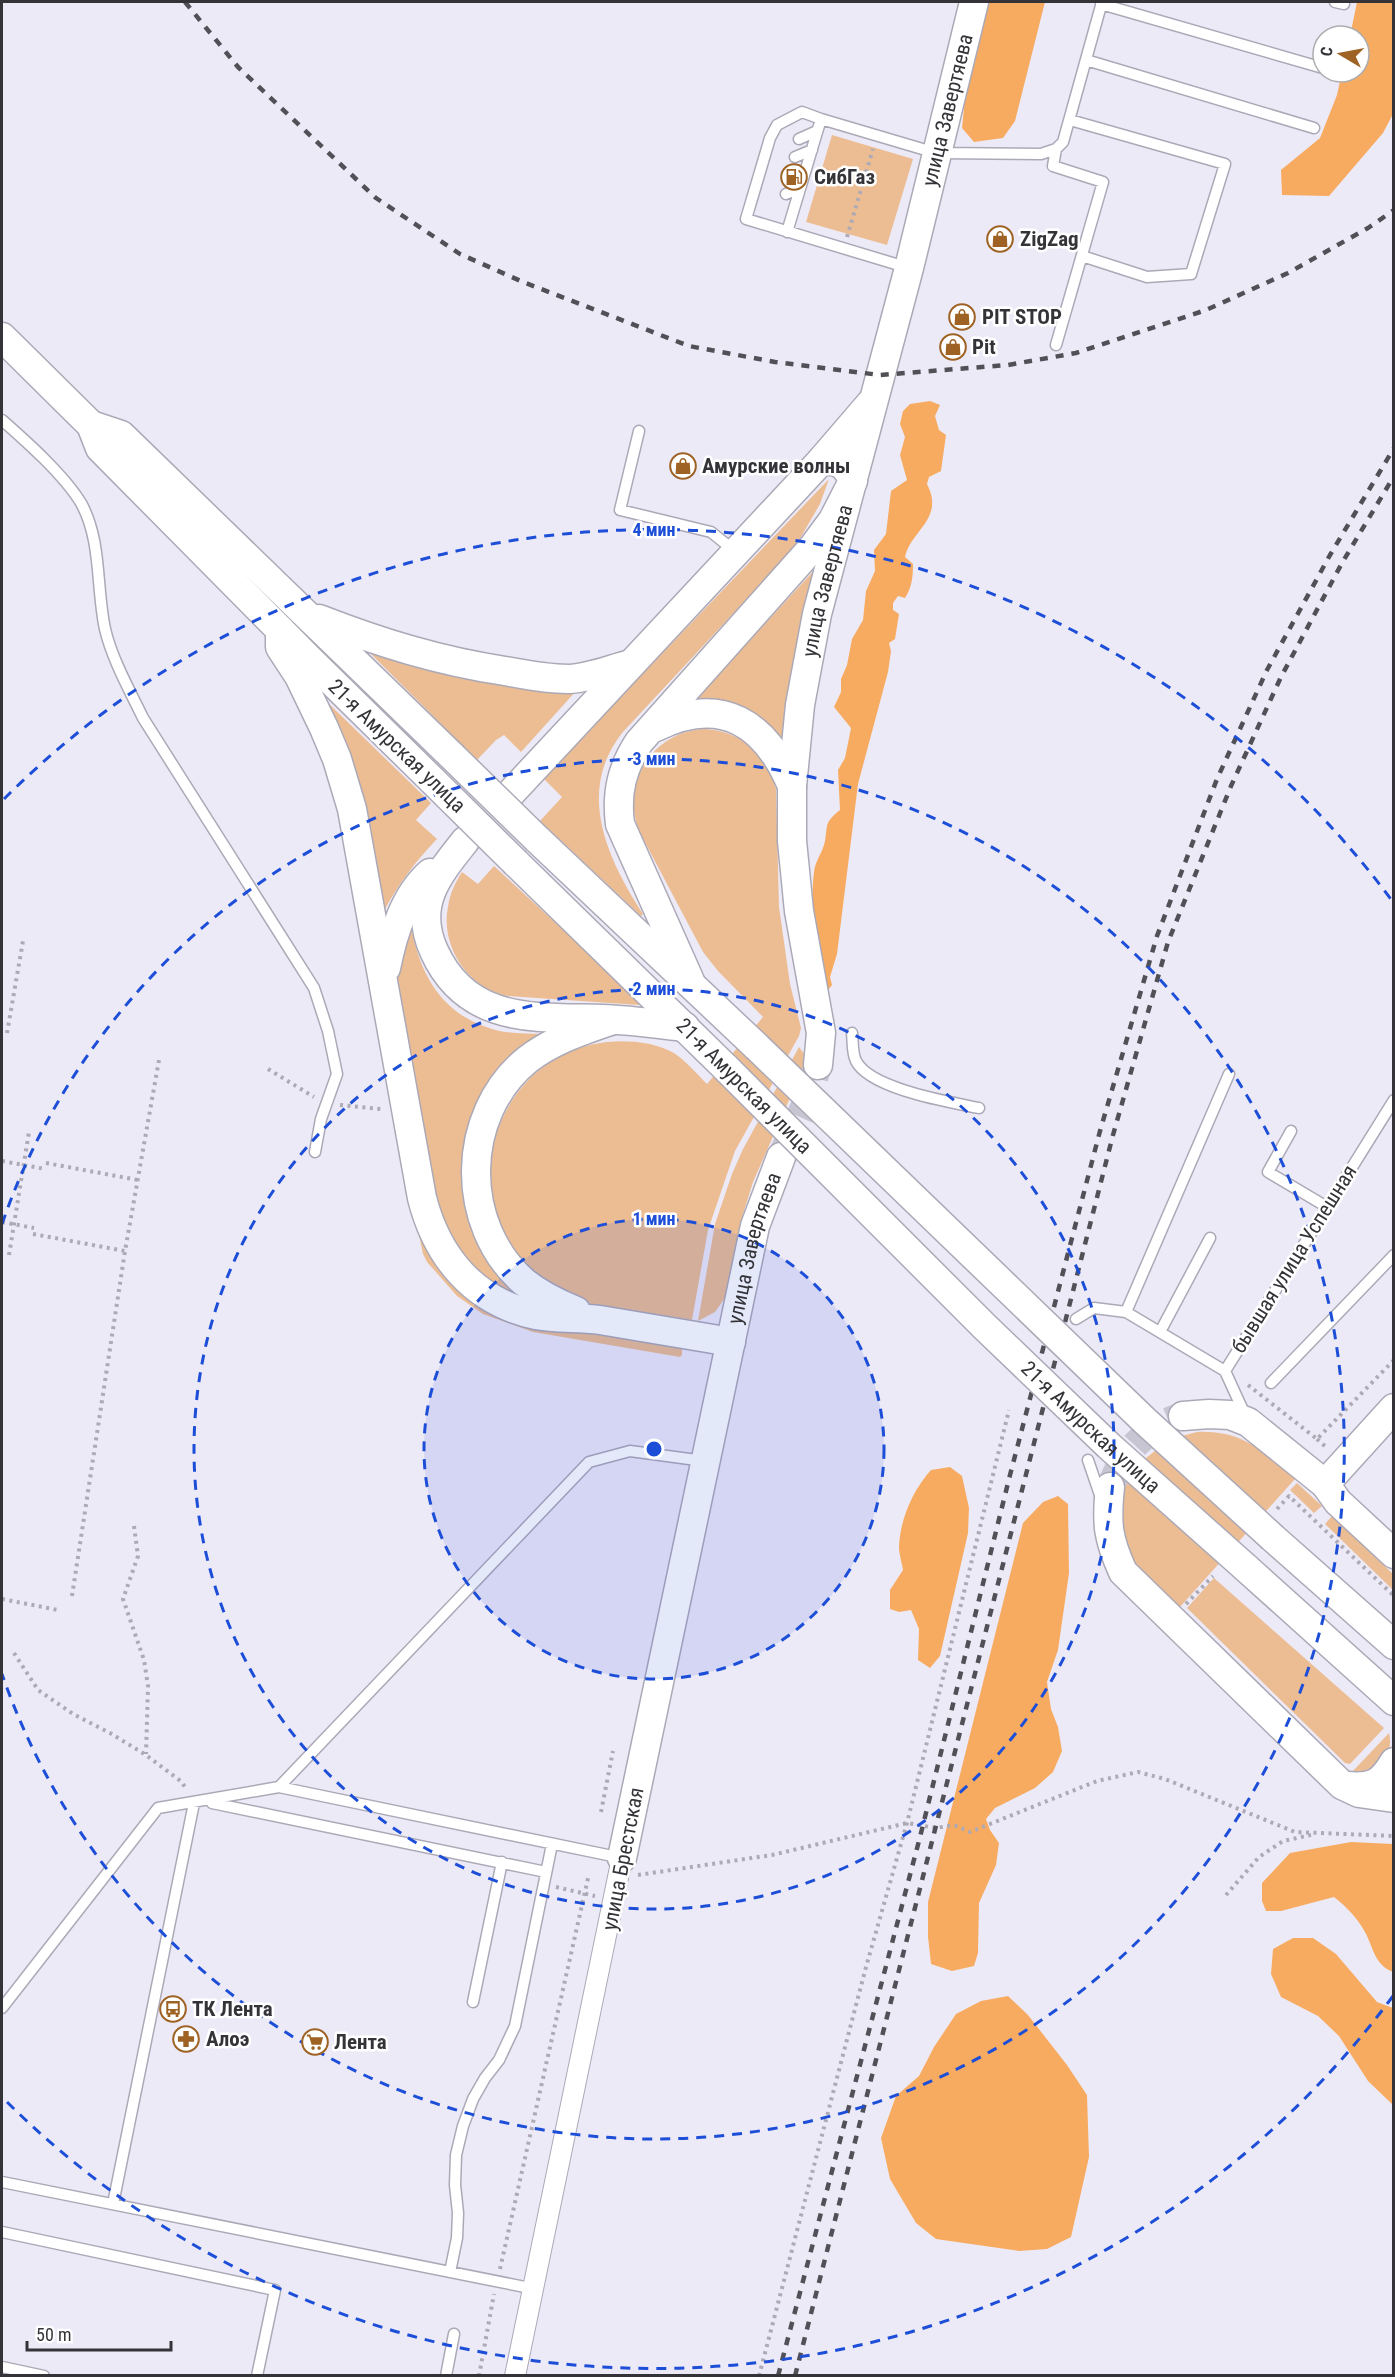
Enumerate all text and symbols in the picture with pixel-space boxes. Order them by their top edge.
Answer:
north arrow [1311,24,1371,84]
street label: улица Завертяева [917,31,978,189]
text: С [1317,45,1337,58]
fuel station icon: СибГаз [779,162,809,192]
place label: СибГаз [814,165,875,189]
shop icon: ZigZag [985,224,1015,254]
place label: ZigZag [1020,227,1079,251]
shop icon: PIT STOP [947,302,977,332]
place label: PIT STOP [982,305,1062,329]
shop icon: Pit [938,332,968,362]
place label: Pit [972,335,996,359]
shop icon: Амурские волны [668,451,698,481]
place label: Амурские волны [702,454,850,478]
street label: улица Завертяева [797,502,858,659]
text: 4 мин [632,519,676,540]
street label: 21-я Амурская улица [323,674,471,818]
text: 3 мин [632,748,676,769]
text: 2 мин [632,978,676,999]
street label: 21-я Амурская улица [671,1013,817,1159]
street label: бывшая улица Успешная [1226,1161,1362,1357]
street label: улица Завертяева [723,1169,786,1326]
text: 1 мин [632,1208,676,1229]
street label: 21-я Амурская улица [1016,1356,1165,1498]
centre of rings [644,1439,664,1459]
street label: улица Брестская [597,1785,649,1933]
bus stop icon: ТК Лента [158,1994,188,2024]
place label: ТК Лента [192,1997,273,2021]
pharmacy icon: Алоэ [171,2024,201,2054]
place label: Алоэ [206,2027,249,2051]
supermarket icon: Лента [300,2027,330,2057]
place label: Лента [334,2030,387,2054]
scale bar [27,2314,171,2352]
text: 50 m [36,2324,71,2345]

